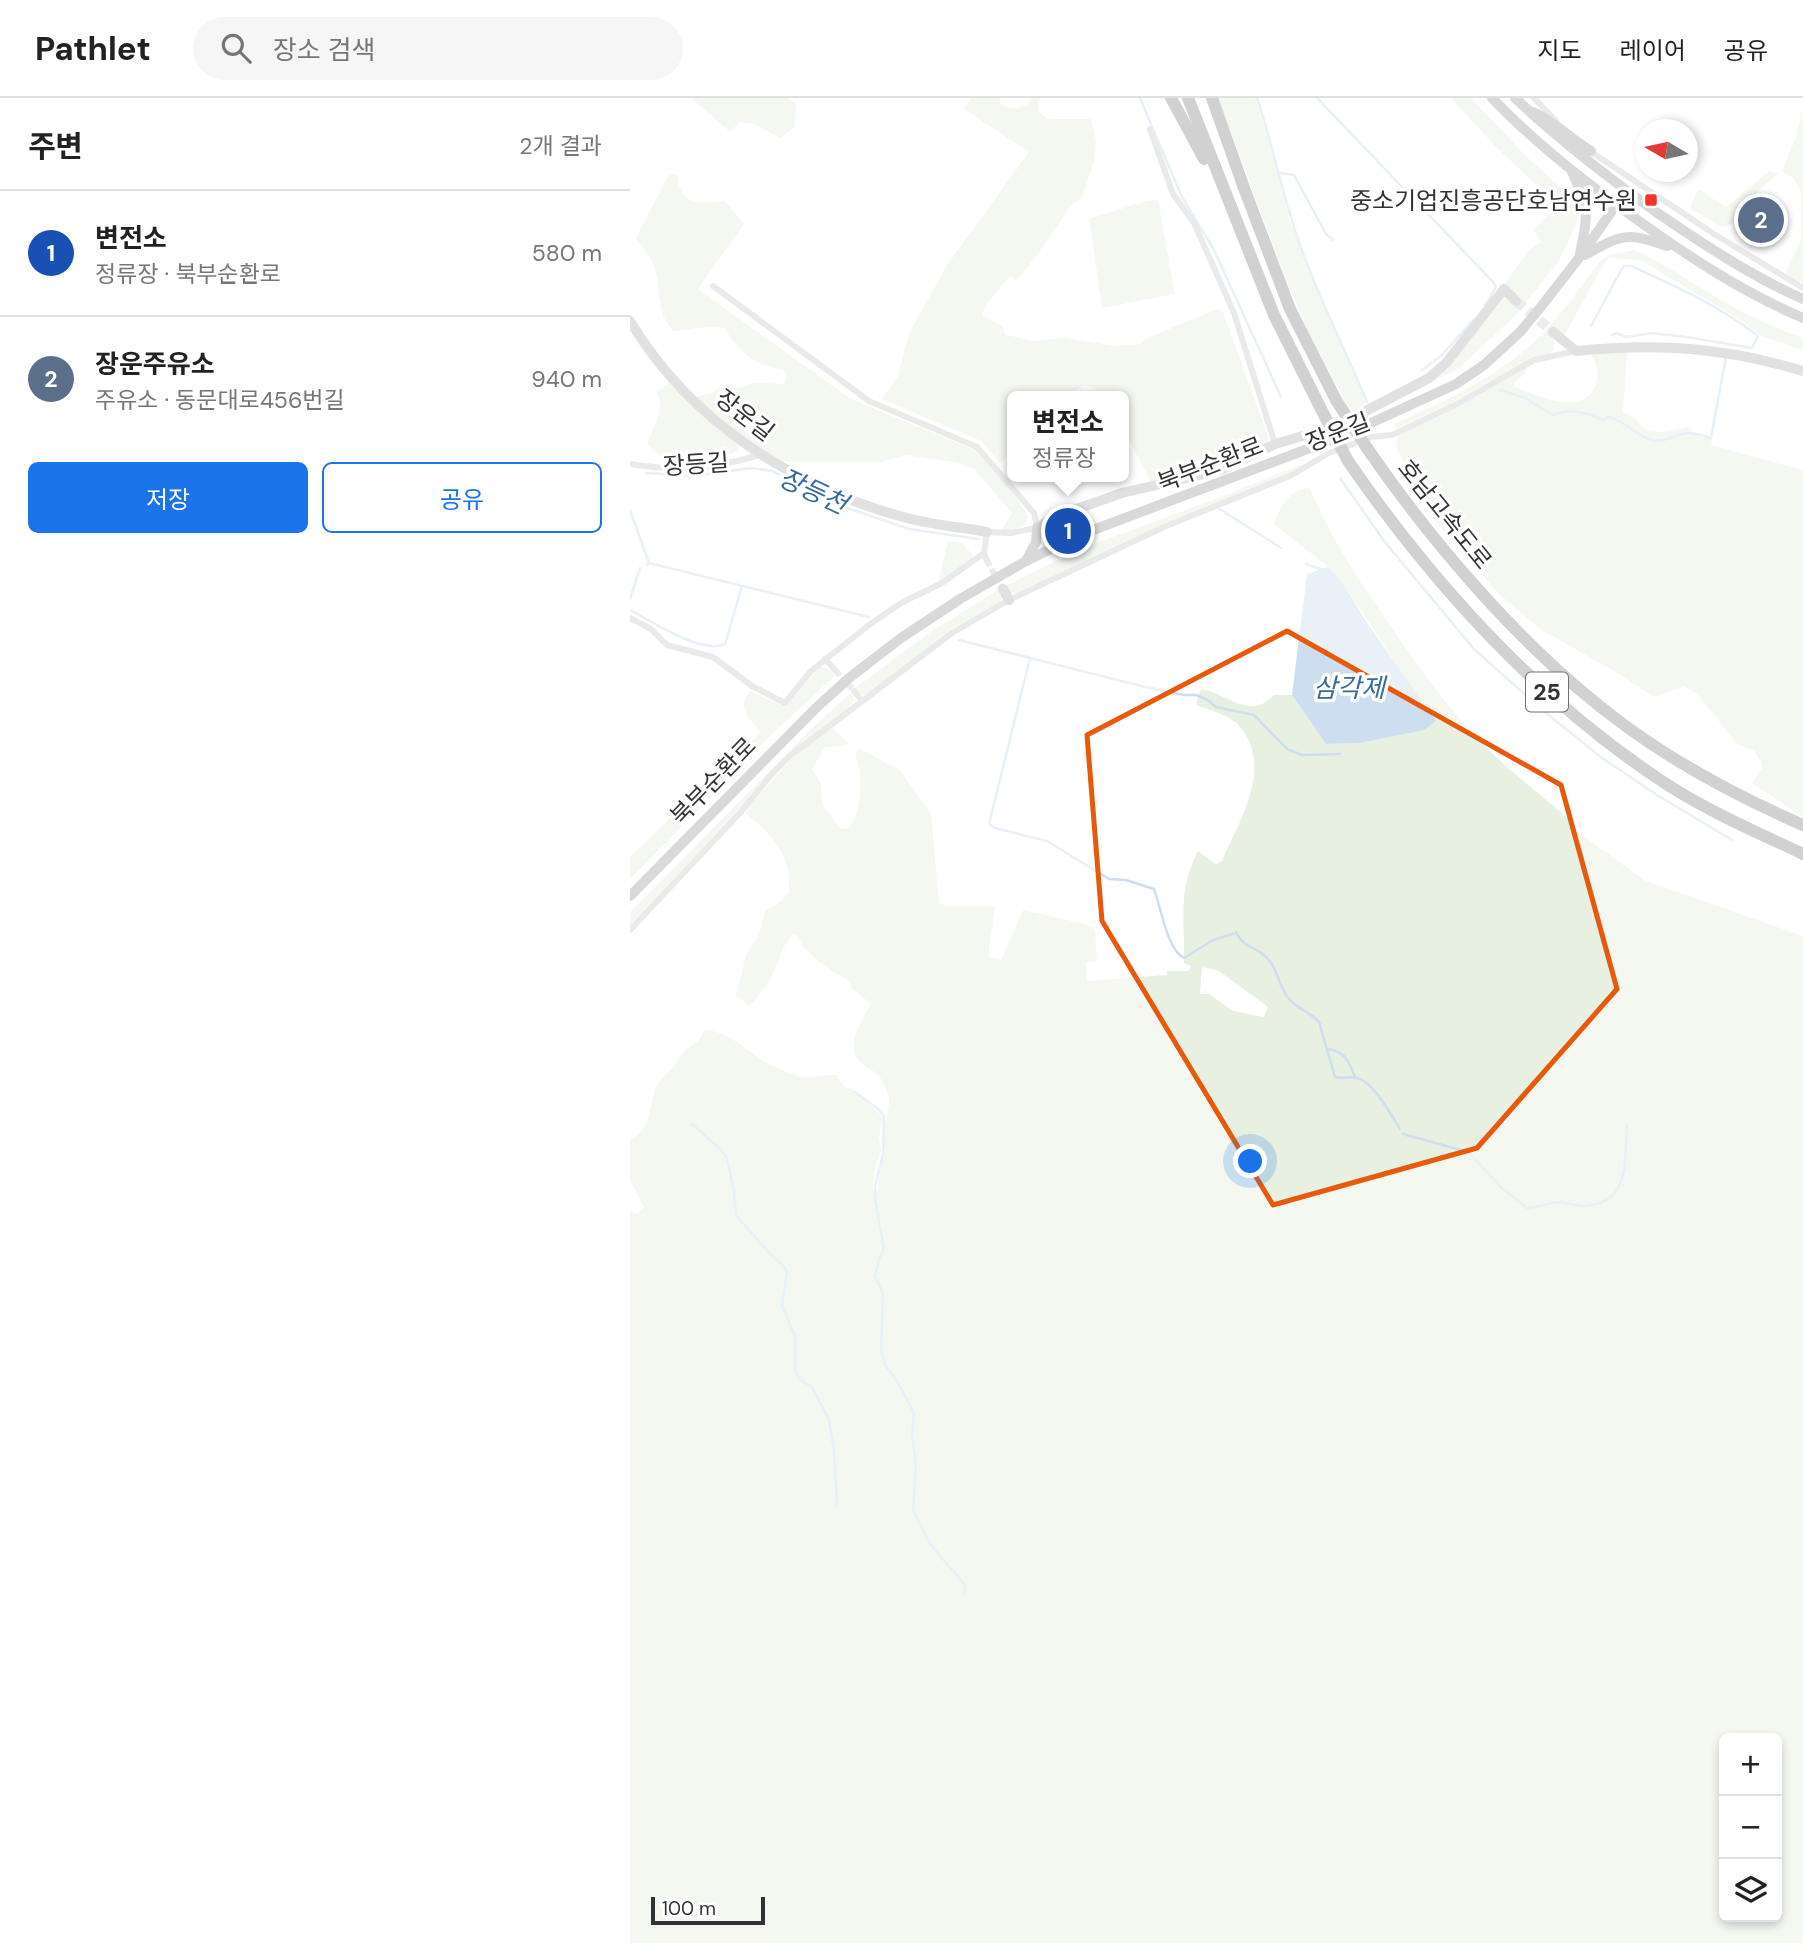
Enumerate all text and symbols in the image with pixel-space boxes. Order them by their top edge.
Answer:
search box [193,17,683,80]
text: Pathlet [35,27,151,70]
icon: search [217,29,255,67]
text: 장소 검색 [273,33,375,67]
text: 지도 [1537,35,1582,66]
text: 레이어 [1620,35,1686,66]
text: 공유 [1724,35,1768,66]
north arrow [1635,119,1698,182]
text: 주변 [28,127,83,166]
text: 2개 결과 [519,131,602,161]
place label: 중소기업진흥공단호남연수원 [1350,185,1637,216]
marker: 중소기업진흥공단호남연수원 [1643,192,1659,208]
pin: 2 [1738,194,1784,246]
text: 변전소 [95,221,167,255]
text: 1 [47,238,55,268]
text: 580 m [532,238,602,268]
text: 정류장 · 북부순환로 [95,259,281,289]
text: 장운주유소 [95,347,215,381]
text: 2 [44,364,58,394]
text: 940 m [531,364,602,394]
street label: 장운길 [709,382,781,448]
text: 주유소 · 동문대로456번길 [95,385,345,415]
popup [1007,391,1129,482]
text: 변전소 [1032,405,1104,439]
street label: 장운길 [1302,406,1374,458]
street label: 북부순환로 [1153,430,1267,498]
text: 정류장 [1032,443,1096,473]
street label: 장등길 [662,446,730,482]
street label: 호남고속도로 [1391,453,1499,575]
water label: 장등천 [773,460,855,523]
button: 저장 [28,462,308,533]
button: 공유 [322,462,602,533]
pin: 1 [1045,505,1091,557]
water label: 삼각제 [1313,671,1388,705]
road number: 25 [1526,672,1568,712]
street label: 북부순환로 [664,731,762,831]
your location [1233,1144,1267,1178]
map controls [1719,1733,1782,1922]
button: + [1719,1733,1782,1796]
button: − [1719,1796,1782,1859]
button: layers [1719,1859,1782,1922]
scale bar [651,1894,765,1926]
text: 100 m [662,1896,716,1921]

